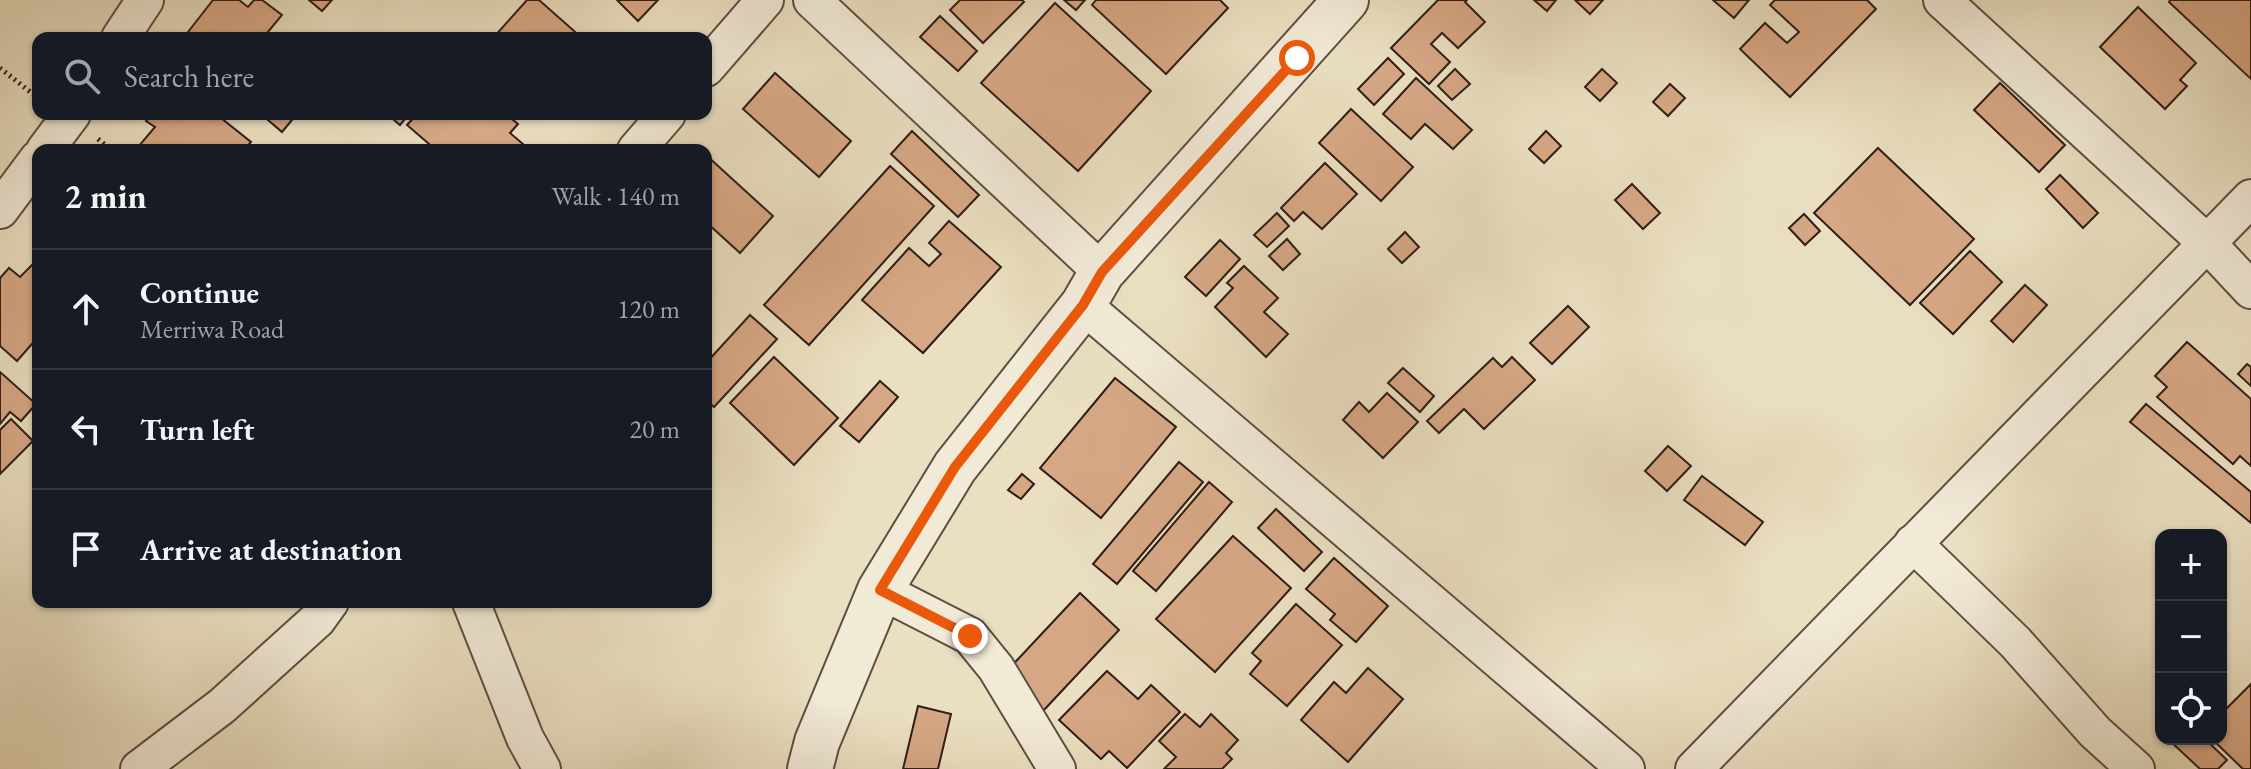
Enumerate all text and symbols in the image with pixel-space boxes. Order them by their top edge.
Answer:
search box [32,32,712,120]
route start [1279,40,1315,76]
icon: search [60,54,104,98]
text: Search here [124,57,254,96]
text: 2 min [64,174,147,218]
text: Walk · 140 m [552,179,680,213]
text: Continue [140,273,259,312]
icon: ahead [64,287,108,331]
text: 120 m [617,292,680,326]
text: Merriwa Road [140,312,284,346]
icon: left [64,407,108,451]
text: Turn left [140,410,254,449]
text: 20 m [630,412,680,446]
icon: arrive [64,527,108,571]
map controls [2155,529,2227,745]
button: + [2155,529,2227,601]
text: Arrive at destination [140,530,402,569]
button: − [2155,601,2227,673]
route end [952,618,988,654]
button: locate [2155,673,2227,745]

